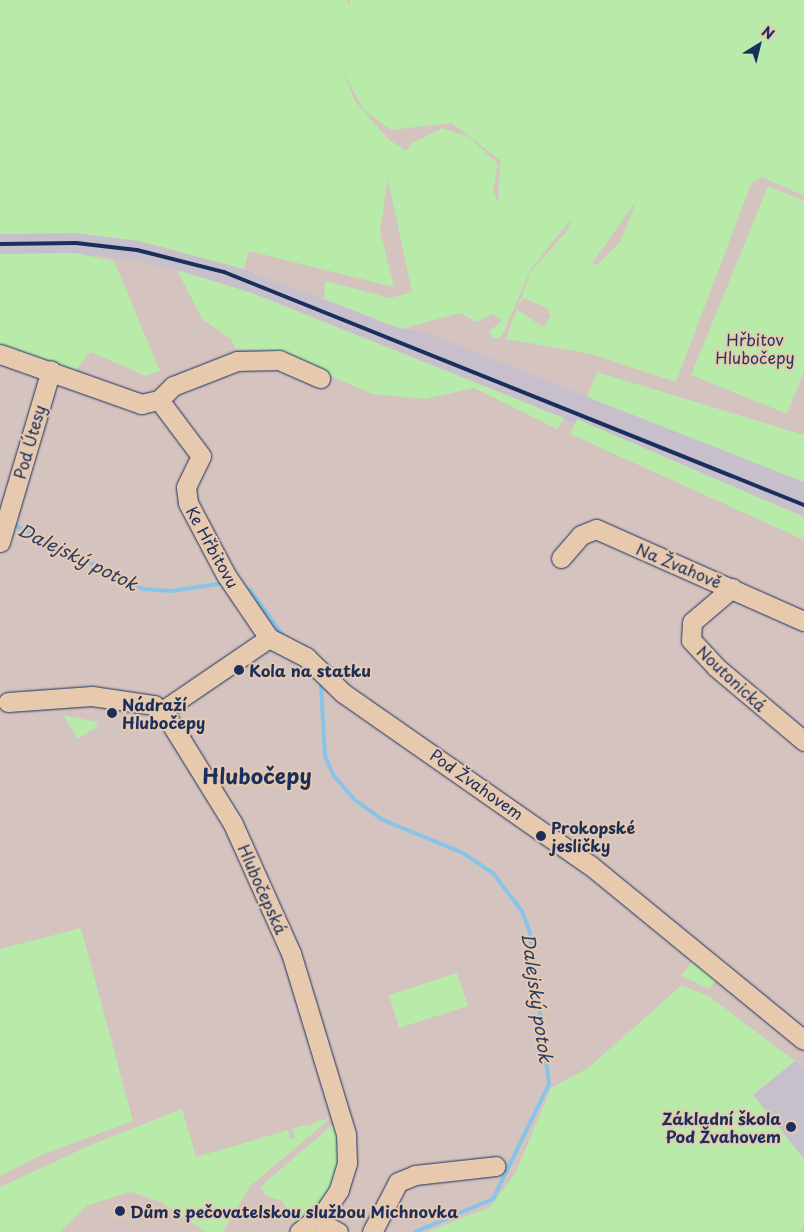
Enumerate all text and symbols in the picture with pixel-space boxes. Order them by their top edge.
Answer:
north arrow [734,20,784,70]
text: N [757,21,779,44]
park label: Hřbitov Hlubočepy [715,329,795,367]
street label: Pod Útesy [9,403,49,481]
street label: Ke Hřbitovu [183,503,243,591]
water label: Dalejský potok [14,518,142,596]
street label: Na Žvahově [634,539,724,591]
street label: Noutonická [693,641,771,715]
place label: Kola na statku [249,660,370,680]
marker: Kola na statku [233,664,245,676]
place label: Nádraží Hlubočepy [122,694,205,732]
marker: Nádraží Hlubočepy [106,707,118,719]
street label: Pod Žvahovem [426,745,528,823]
district label: Hlubočepy [202,762,312,788]
place label: Prokopské jesličky [551,817,635,855]
marker: Prokopské jesličky [535,830,547,842]
street label: Hlubočepská [235,841,291,937]
water label: Dalejský potok [517,931,557,1065]
place label: Základní škola Pod Žvahovem [660,1108,781,1146]
marker: Základní škola Pod Žvahovem [785,1121,797,1133]
place label: Dům s pečovatelskou službou Michnovka [130,1201,458,1221]
marker: Dům s pečovatelskou službou Michnovka [114,1205,126,1217]

